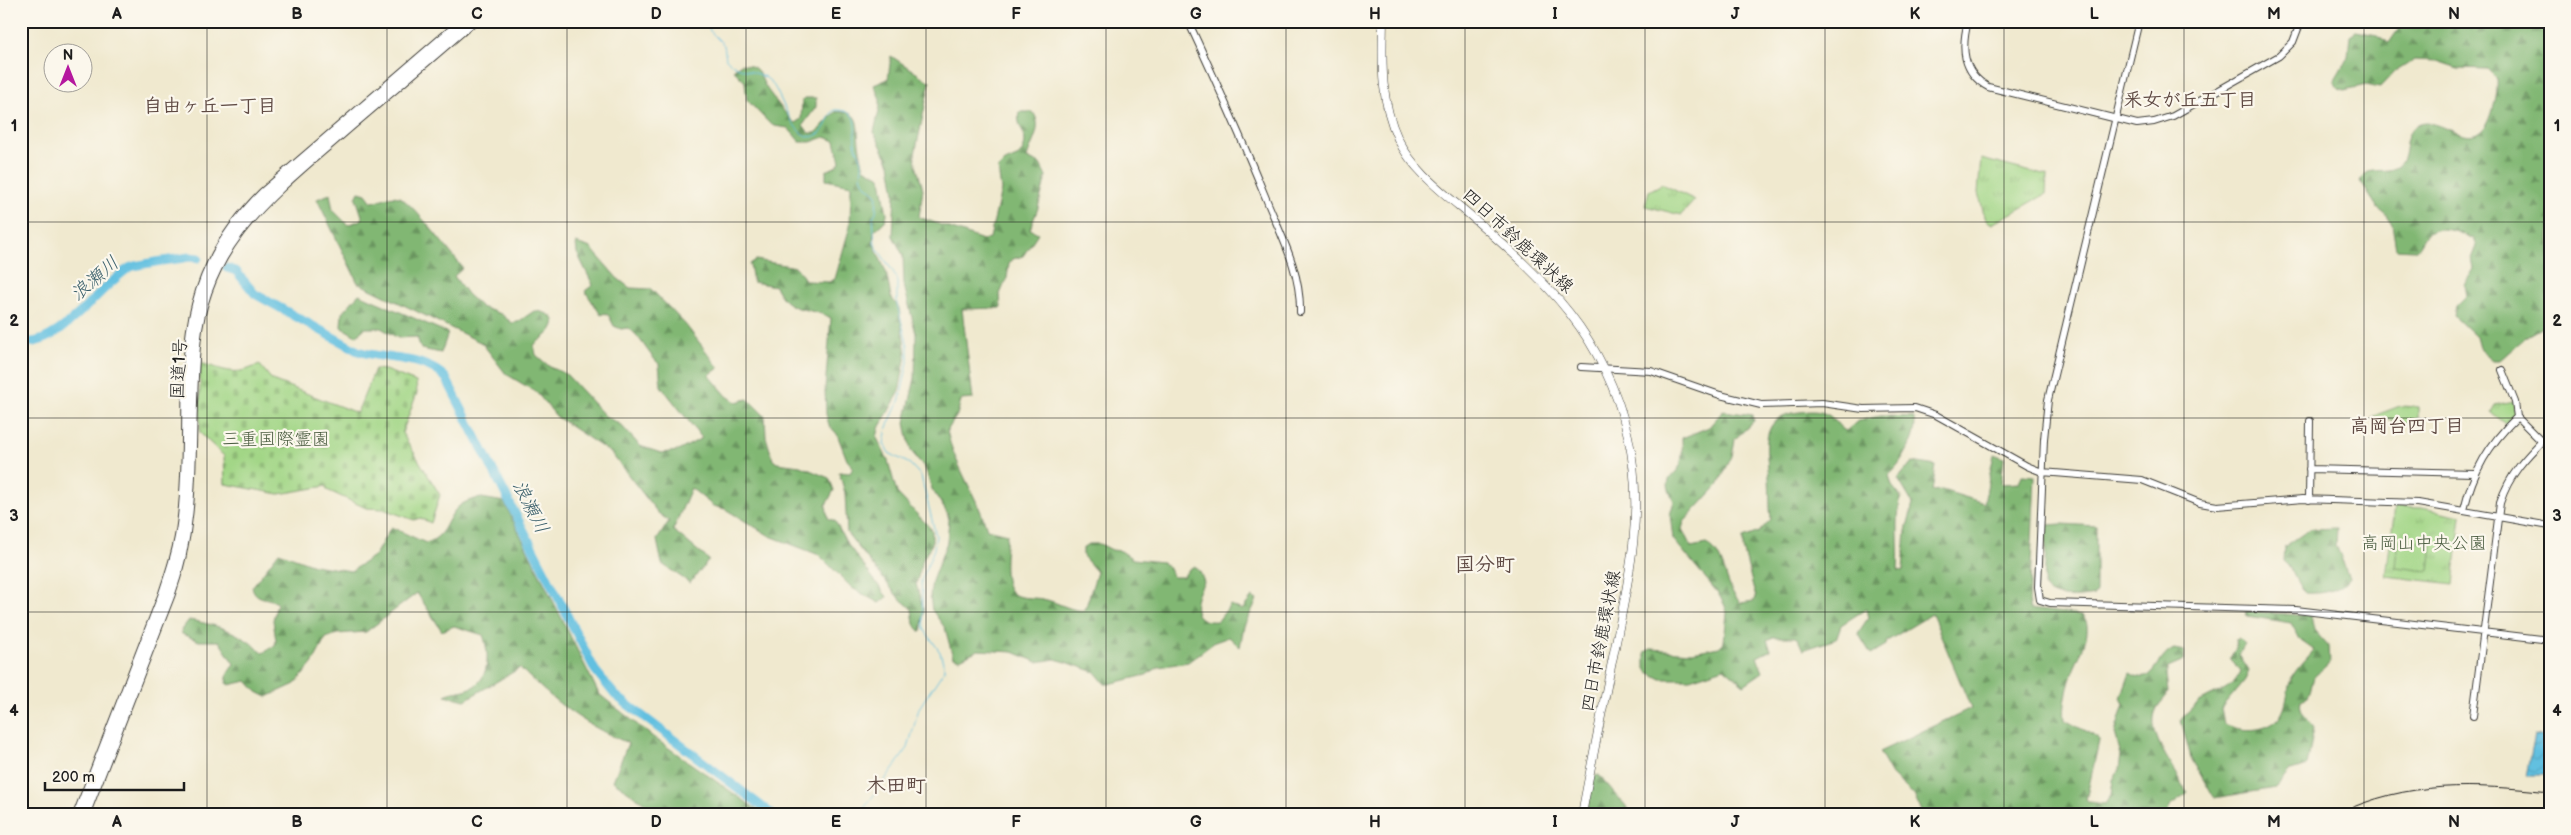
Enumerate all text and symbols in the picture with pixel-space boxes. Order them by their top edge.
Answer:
text: A [111,5,122,24]
text: B [291,5,303,24]
text: C [471,5,483,24]
text: D [650,5,662,24]
text: E [831,5,841,24]
text: F [1011,5,1021,24]
text: G [1190,5,1202,24]
text: H [1369,5,1381,24]
text: I [1552,5,1558,24]
text: J [1731,5,1740,24]
text: K [1910,5,1921,24]
text: L [2089,5,2099,24]
text: M [2267,5,2281,24]
text: N [2448,5,2460,24]
north arrow [42,42,92,92]
text: N [63,47,73,64]
district label: 釆女が丘五丁目 [2123,89,2257,112]
district label: 自由ヶ丘一丁目 [143,95,277,118]
text: 1 [11,117,17,136]
text: 1 [2554,117,2560,136]
street label: 四日市鈴鹿環状線 [1458,184,1578,298]
water label: 浪瀬川 [66,252,124,306]
text: 2 [9,312,19,331]
text: 2 [2552,312,2562,331]
street label: 国道1号 [167,338,191,400]
district label: 高岡台四丁目 [2350,415,2464,438]
park label: 三重国際霊園 [222,429,330,450]
water label: 浪瀬川 [507,476,553,538]
text: 3 [9,507,19,526]
text: 3 [2552,507,2562,526]
park label: 高岡山中央公園 [2361,533,2487,554]
district label: 国分町 [1455,553,1515,577]
street label: 四日市鈴鹿環状線 [1577,568,1625,714]
text: 4 [9,702,19,721]
text: 4 [2552,702,2562,721]
scale bar [45,760,184,792]
text: 200 m [52,768,95,787]
district label: 木田町 [866,774,926,798]
text: A [111,813,122,832]
text: B [291,813,303,832]
text: C [471,813,483,832]
text: D [650,813,662,832]
text: E [831,813,841,832]
text: F [1011,813,1021,832]
text: G [1190,813,1202,832]
text: H [1369,813,1381,832]
text: I [1552,813,1558,832]
text: J [1731,813,1740,832]
text: K [1910,813,1921,832]
text: L [2089,813,2099,832]
text: M [2267,813,2281,832]
text: N [2448,813,2460,832]

